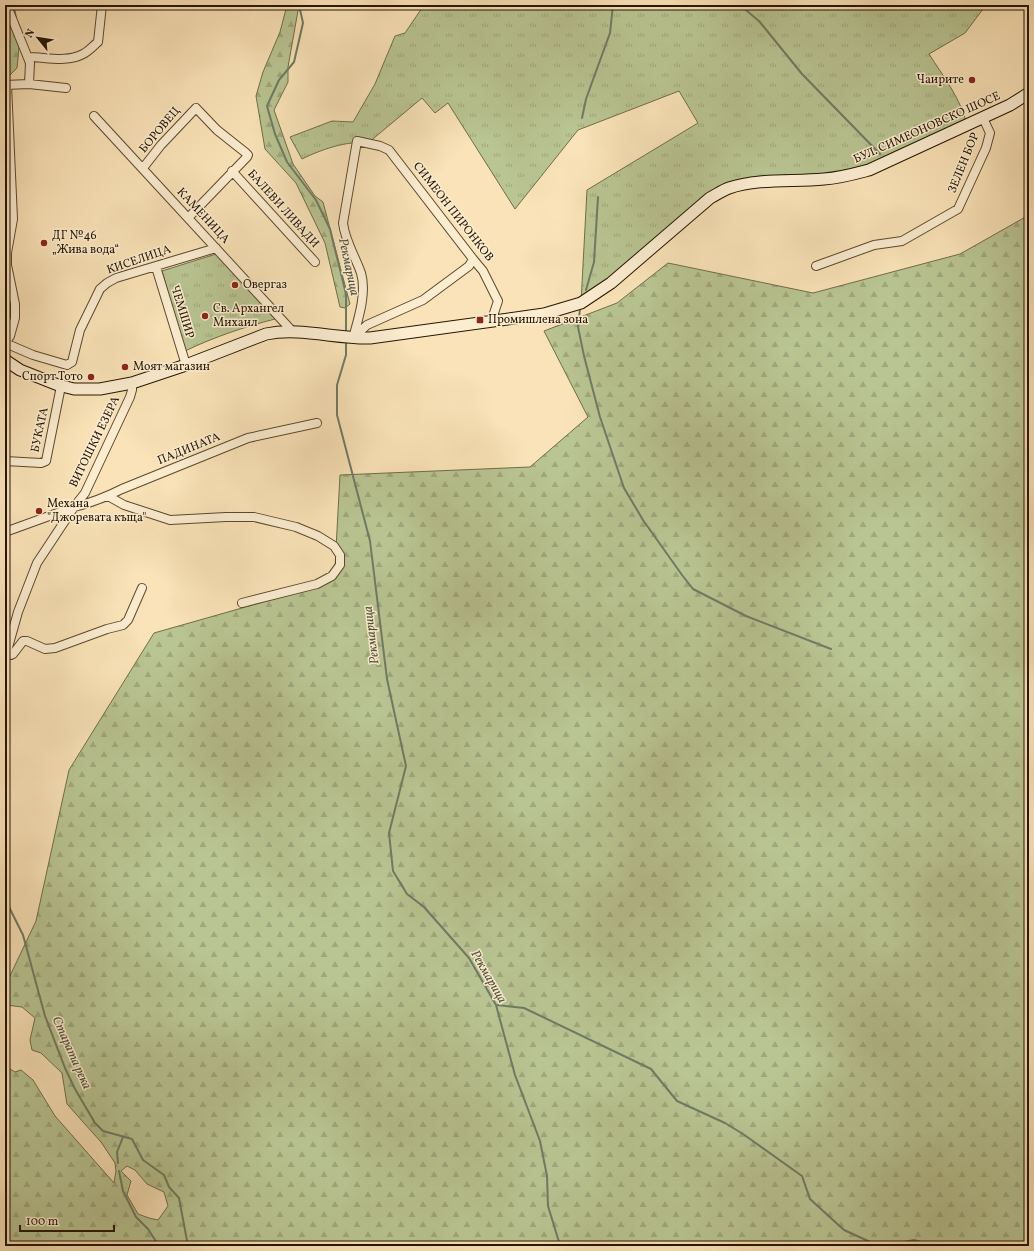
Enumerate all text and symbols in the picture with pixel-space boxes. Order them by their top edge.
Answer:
north arrow [18,18,58,58]
text: N [22,27,39,41]
place label: Чаирите [917,72,964,88]
marker: Чаирите [967,75,977,85]
street label: БУЛ. СИМЕОНОВСКО ШОСЕ [851,88,1003,168]
street label: БОРОВЕЦ [136,103,184,157]
street label: ЗЕЛЕН БОР [945,130,983,196]
street label: СИМЕОН ПИРОНКОВ [409,159,497,265]
street label: БАЛЕВИ ЛИВАДИ [244,166,322,252]
street label: КАМЕНИЦА [173,185,233,248]
place label: ДГ №46 „Жива вода“ [52,228,119,258]
water label: Рекмарица [333,236,363,298]
marker: ДГ №46 „Жива вода“ [39,238,49,248]
street label: КИСЕЛИЦА [105,241,174,279]
place label: Овергаз [243,277,287,293]
marker: Овергаз [230,280,240,290]
street label: ЧЕМШИР [166,283,198,341]
place label: Св. Архангел Михаил [213,301,284,331]
marker: Св. Архангел Михаил [200,311,210,321]
place label: Промишлена зона [488,312,588,328]
marker: Промишлена зона [475,315,485,325]
place label: Моят магазин [133,359,210,375]
marker: Моят магазин [120,362,130,372]
place label: Спорт Тото [22,369,83,385]
marker: Спорт Тото [86,372,96,382]
street label: ВИТОШКИ ЕЗЕРА [66,393,124,490]
street label: БУКАТА [27,406,53,454]
street label: ПАДИНАТА [155,429,223,469]
place label: Механа "Джоревата къща" [47,496,146,526]
marker: Механа "Джоревата къща" [34,506,44,516]
water label: Рекмарица [359,605,385,665]
water label: Рекмарица [466,947,510,1007]
water label: Старата река [47,1014,95,1092]
scale bar [20,1207,114,1233]
text: 100 m [26,1214,59,1230]

